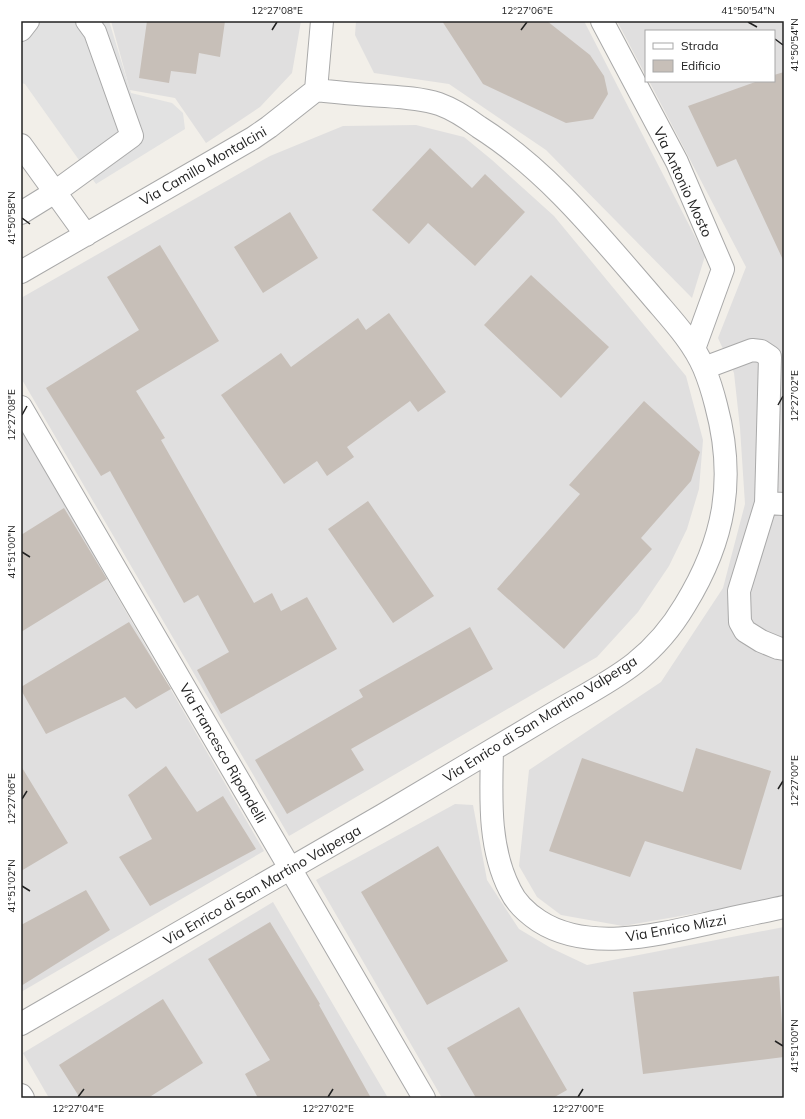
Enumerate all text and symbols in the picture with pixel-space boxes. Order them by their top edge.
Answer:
text: 12°27'08"E [251,4,303,17]
text: 12°27'06"E [501,4,553,17]
text: 41°50'54"N [721,4,775,17]
text: 41°50'54"N [788,18,801,72]
legend [645,30,775,82]
text: Strada [681,38,719,53]
text: Edificio [681,58,721,73]
street label: Via Camillo Montalcini [136,122,270,210]
street label: Via Antonio Mosto [650,124,716,240]
text: 41°50'58"N [5,191,18,245]
text: 12°27'02"E [788,370,801,422]
text: 12°27'08"E [5,389,18,441]
text: 41°51'00"N [5,525,18,579]
street label: Via Enrico di San Martino Valperga [440,652,640,786]
street label: Via Francesco Ripandelli [176,680,270,826]
text: 12°27'00"E [788,755,801,807]
text: 12°27'06"E [5,773,18,825]
street label: Via Enrico di San Martino Valperga [160,821,364,949]
text: 41°51'02"N [5,859,18,913]
street label: Via Enrico Mizzi [624,910,728,946]
text: 41°51'00"N [788,1019,801,1073]
text: 12°27'04"E [52,1102,104,1115]
text: 12°27'02"E [302,1102,354,1115]
text: 12°27'00"E [552,1102,604,1115]

